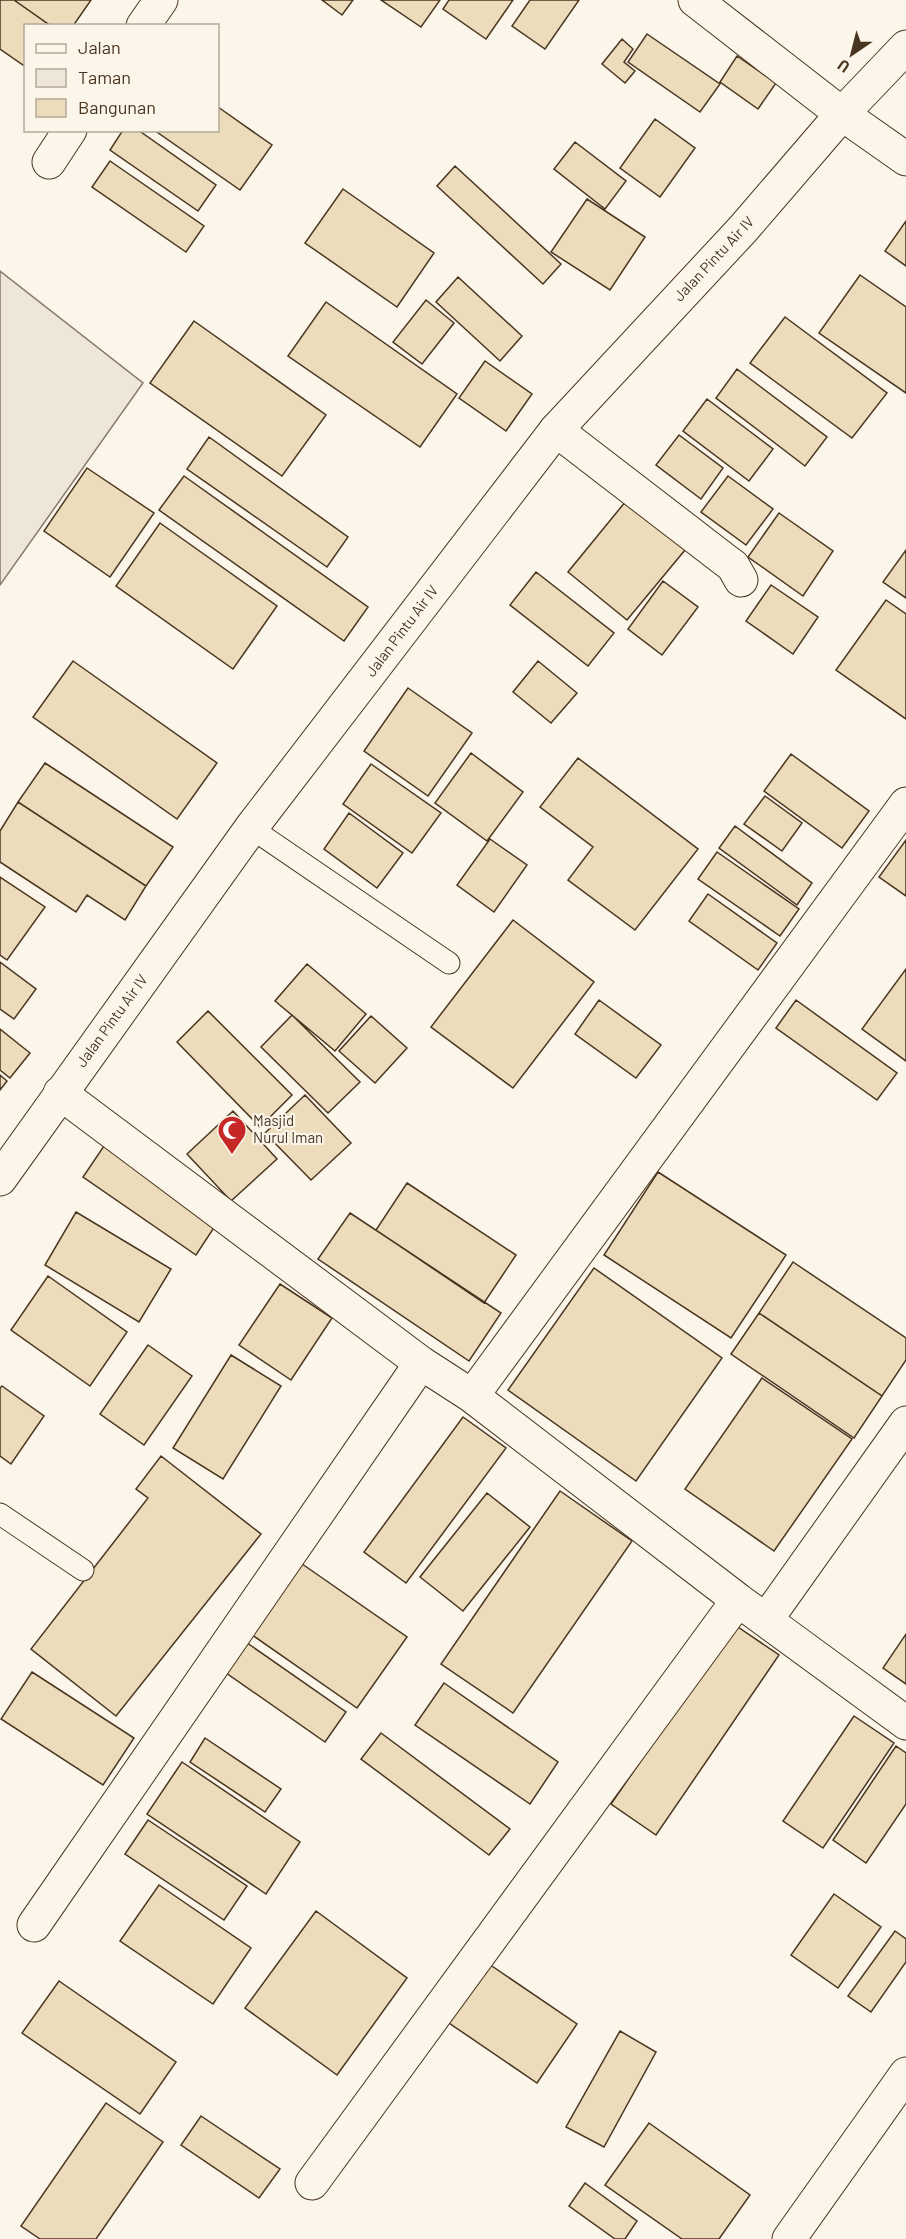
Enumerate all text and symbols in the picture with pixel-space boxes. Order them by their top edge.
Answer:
legend [24,24,219,132]
north arrow [822,24,882,84]
text: Jalan [78,36,121,58]
text: U [834,56,853,77]
text: Taman [78,66,131,88]
text: Bangunan [78,96,156,118]
street label: Jalan Pintu Air IV [669,212,757,305]
street label: Jalan Pintu Air IV [361,581,442,680]
street label: Jalan Pintu Air IV [72,971,151,1070]
place label: Masjid Nurul Iman [253,1111,323,1146]
mosque icon: Masjid Nurul Iman [216,1114,248,1156]

